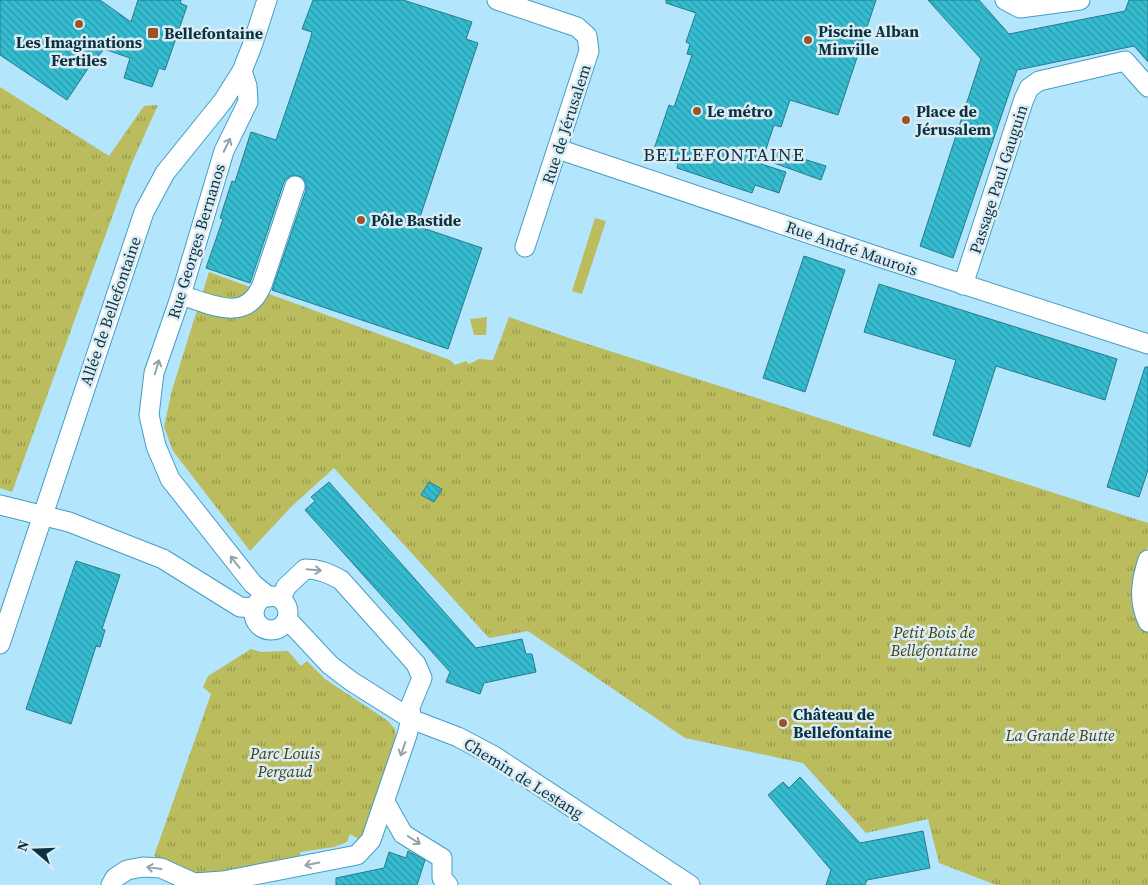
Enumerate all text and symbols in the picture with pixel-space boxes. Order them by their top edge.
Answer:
marker: Les Imaginations Fertiles [73,18,85,30]
place label: Piscine Alban Minville [818,20,919,60]
place label: Bellefontaine [164,22,263,44]
marker: Bellefontaine [146,26,160,40]
place label: Les Imaginations Fertiles [16,31,142,71]
marker: Piscine Alban Minville [802,34,814,46]
street label: Rue de Jérusalem [536,61,596,187]
place label: Le métro [707,100,773,122]
place label: Place de Jérusalem [915,100,992,140]
street label: Passage Paul Gauguin [964,102,1033,256]
marker: Le métro [691,105,703,117]
marker: Place de Jérusalem [900,114,912,126]
one-way arrow [223,138,232,153]
district label: BELLEFONTAINE [643,141,805,167]
street label: Rue Georges Bernanos [162,161,230,321]
place label: Pôle Bastide [371,209,461,231]
marker: Pôle Bastide [355,214,367,226]
street label: Rue André Maurois [783,215,921,281]
street label: Allée de Bellefontaine [74,233,146,389]
one-way arrow [152,359,162,375]
one-way arrow [230,555,241,568]
one-way arrow [306,565,322,575]
park label: Petit Bois de Bellefontaine [890,621,978,661]
place label: Château de Bellefontaine [793,703,892,743]
marker: Château de Bellefontaine [777,717,789,729]
park label: La Grande Butte [1004,724,1115,746]
street label: Chemin de Lestang [460,732,588,824]
one-way arrow [397,741,407,757]
park label: Parc Louis Pergaud [249,742,320,782]
north arrow [10,825,60,875]
one-way arrow [406,836,420,846]
text: N [12,838,34,854]
one-way arrow [304,859,320,869]
one-way arrow [147,863,163,873]

